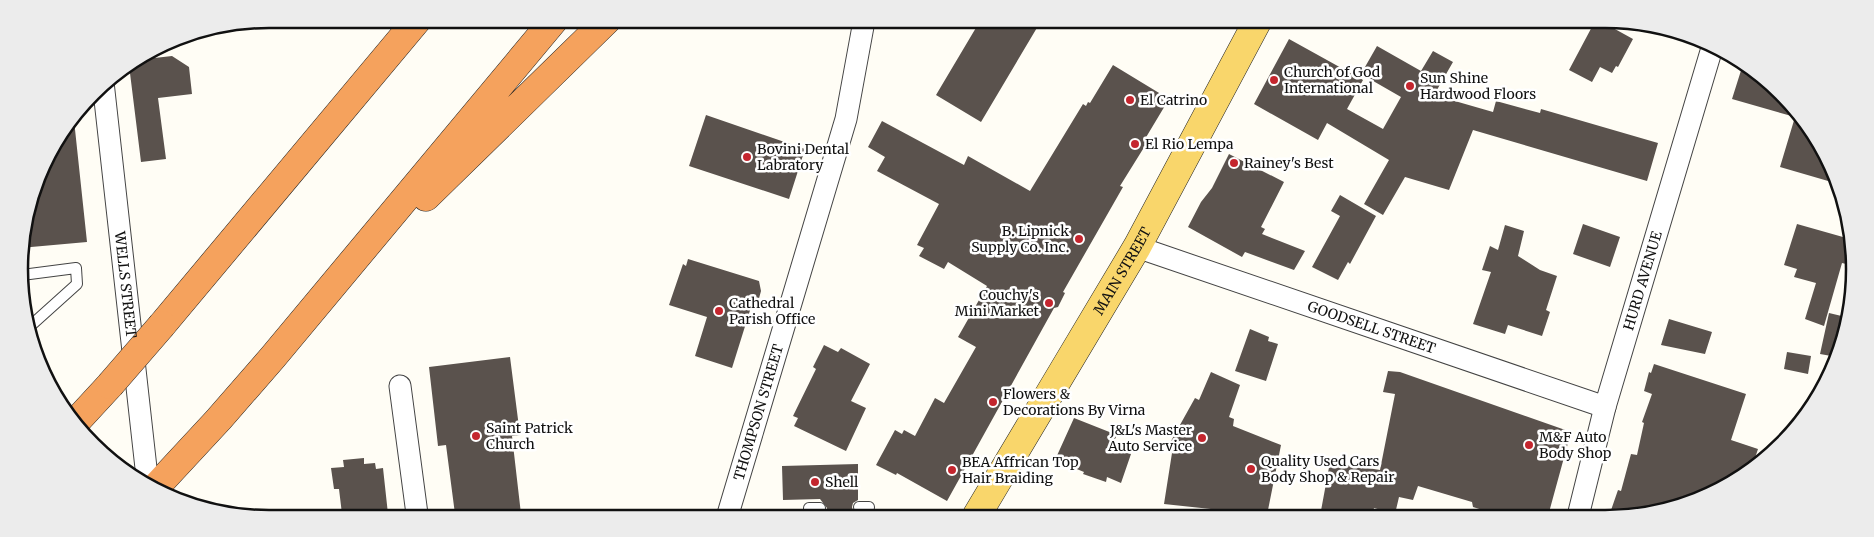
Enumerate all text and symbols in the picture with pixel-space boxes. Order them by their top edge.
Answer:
place label: Church of God International [1284,63,1381,97]
place label: Sun Shine Hardwood Floors [1420,69,1536,103]
marker: Church of God International [1268,74,1280,86]
marker: Sun Shine Hardwood Floors [1404,80,1416,92]
place label: El Catrino [1140,91,1207,109]
marker: El Catrino [1124,94,1136,106]
place label: El Rio Lempa [1145,135,1234,153]
marker: El Rio Lempa [1129,138,1141,150]
place label: Bovini Dental Labratory [757,140,850,174]
marker: Bovini Dental Labratory [741,151,753,163]
place label: Rainey's Best [1244,154,1334,172]
marker: Rainey's Best [1228,157,1240,169]
place label: B. Lipnick Supply Co. Inc. [971,222,1069,256]
street label: MAIN STREET [1090,224,1155,318]
street label: HURD AVENUE [1619,229,1666,332]
street label: WELLS STREET [111,230,140,339]
marker: B. Lipnick Supply Co. Inc. [1073,233,1085,245]
place label: Couchy's Mini Market [955,286,1040,320]
place label: Cathedral Parish Office [729,294,815,328]
marker: Couchy's Mini Market [1043,297,1055,309]
street label: GOODSELL STREET [1305,297,1438,358]
marker: Cathedral Parish Office [713,305,725,317]
street label: THOMPSON STREET [730,342,787,483]
place label: Flowers & Decorations By Virna [1003,385,1146,419]
marker: Flowers & Decorations By Virna [987,396,999,408]
place label: Saint Patrick Church [486,419,573,453]
place label: J&L's Master Auto Service [1107,421,1192,455]
place label: M&F Auto Body Shop [1539,428,1612,462]
marker: Saint Patrick Church [470,430,482,442]
marker: J&L's Master Auto Service [1196,432,1208,444]
marker: M&F Auto Body Shop [1523,439,1535,451]
place label: Quality Used Cars Body Shop & Repair [1261,452,1395,486]
place label: BEA Affrican Top Hair Braiding [962,453,1079,487]
marker: Quality Used Cars Body Shop & Repair [1245,463,1257,475]
marker: BEA Affrican Top Hair Braiding [946,464,958,476]
place label: Shell [825,473,859,491]
marker: Shell [809,476,821,488]

